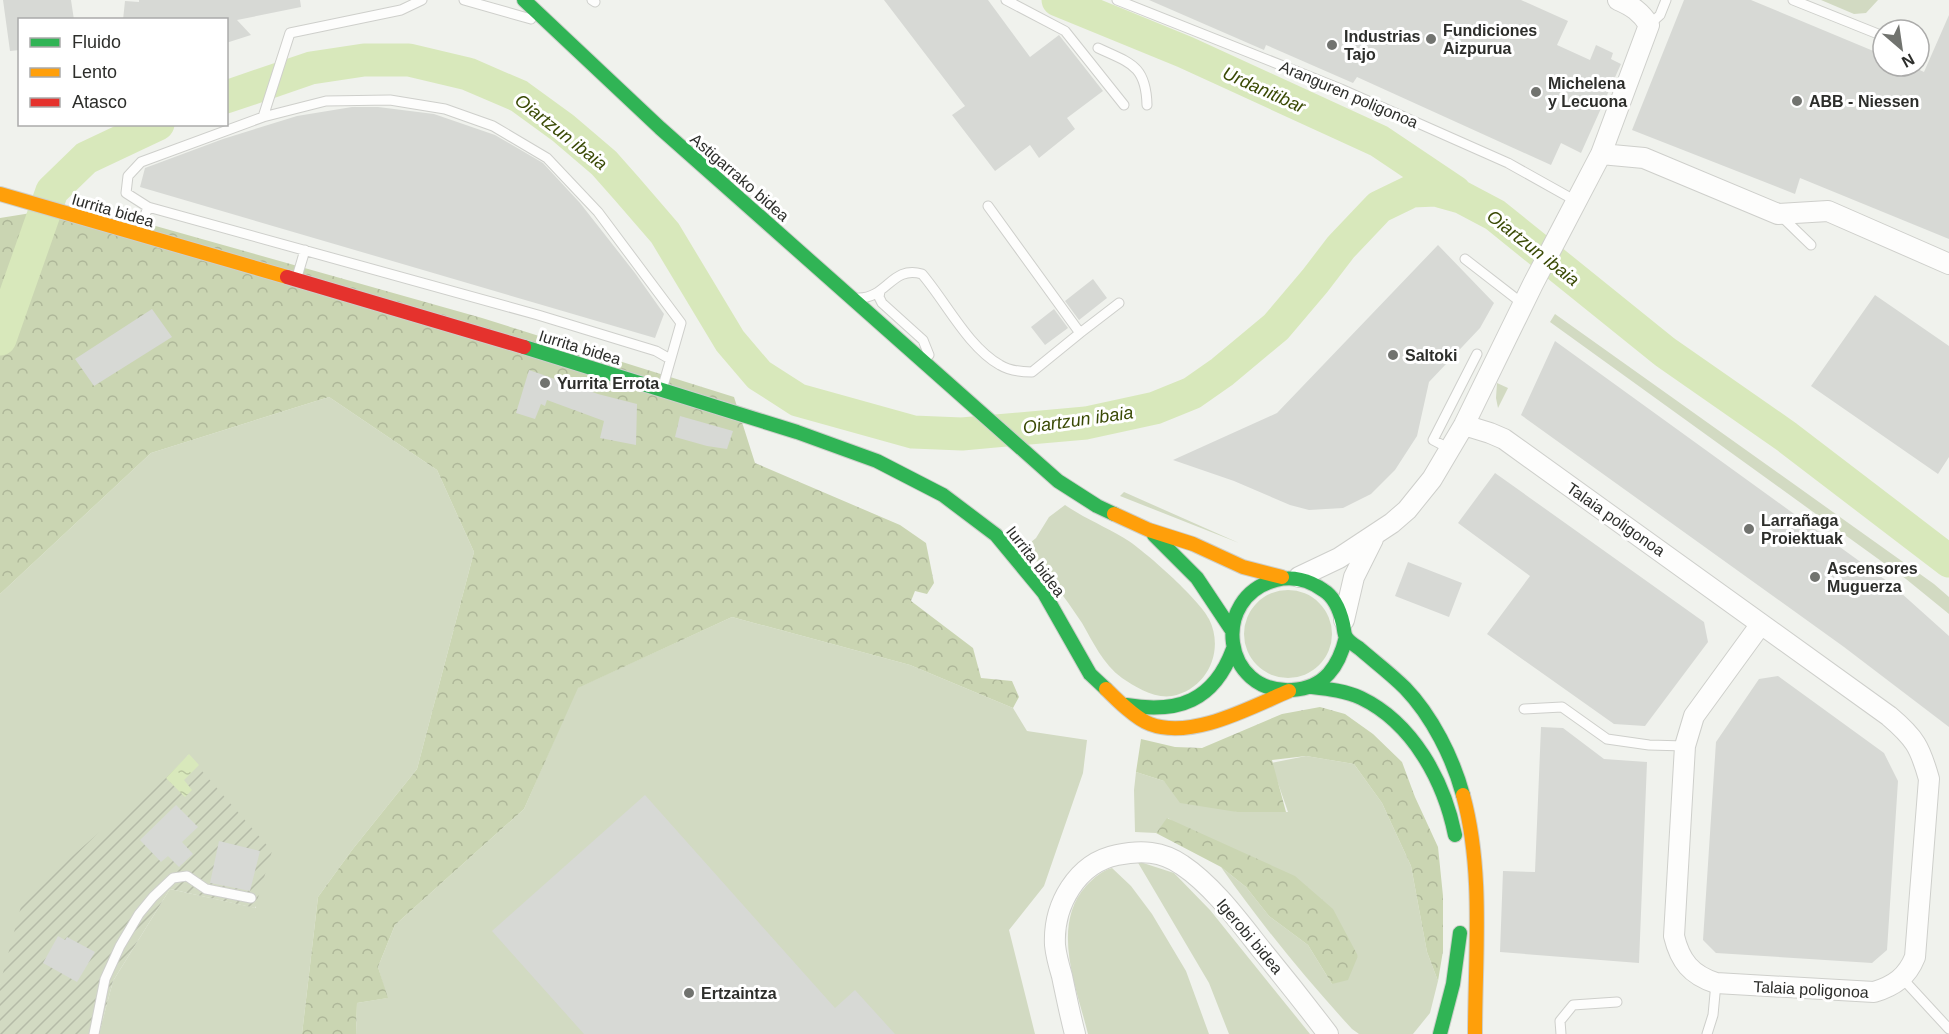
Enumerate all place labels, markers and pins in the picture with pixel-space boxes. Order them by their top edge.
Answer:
place label: Fundiciones Aizpurua [1443,22,1537,57]
place label: Industrias Tajo [1344,28,1421,63]
marker: Fundiciones Aizpurua [1424,32,1438,46]
marker: Industrias Tajo [1325,38,1339,52]
place label: Michelena y Lecuona [1548,75,1627,110]
marker: Michelena y Lecuona [1529,85,1543,99]
place label: ABB - Niessen [1809,93,1919,110]
marker: ABB - Niessen [1790,94,1804,108]
place label: Saltoki [1405,347,1457,364]
marker: Saltoki [1386,348,1400,362]
place label: Yurrita Errota [557,375,659,392]
marker: Yurrita Errota [538,376,552,390]
place label: Larrañaga Proiektuak [1761,512,1843,547]
marker: Larrañaga Proiektuak [1742,522,1756,536]
place label: Ascensores Muguerza [1827,560,1918,595]
marker: Ascensores Muguerza [1808,570,1822,584]
place label: Ertzaintza [701,985,777,1002]
marker: Ertzaintza [682,986,696,1000]

